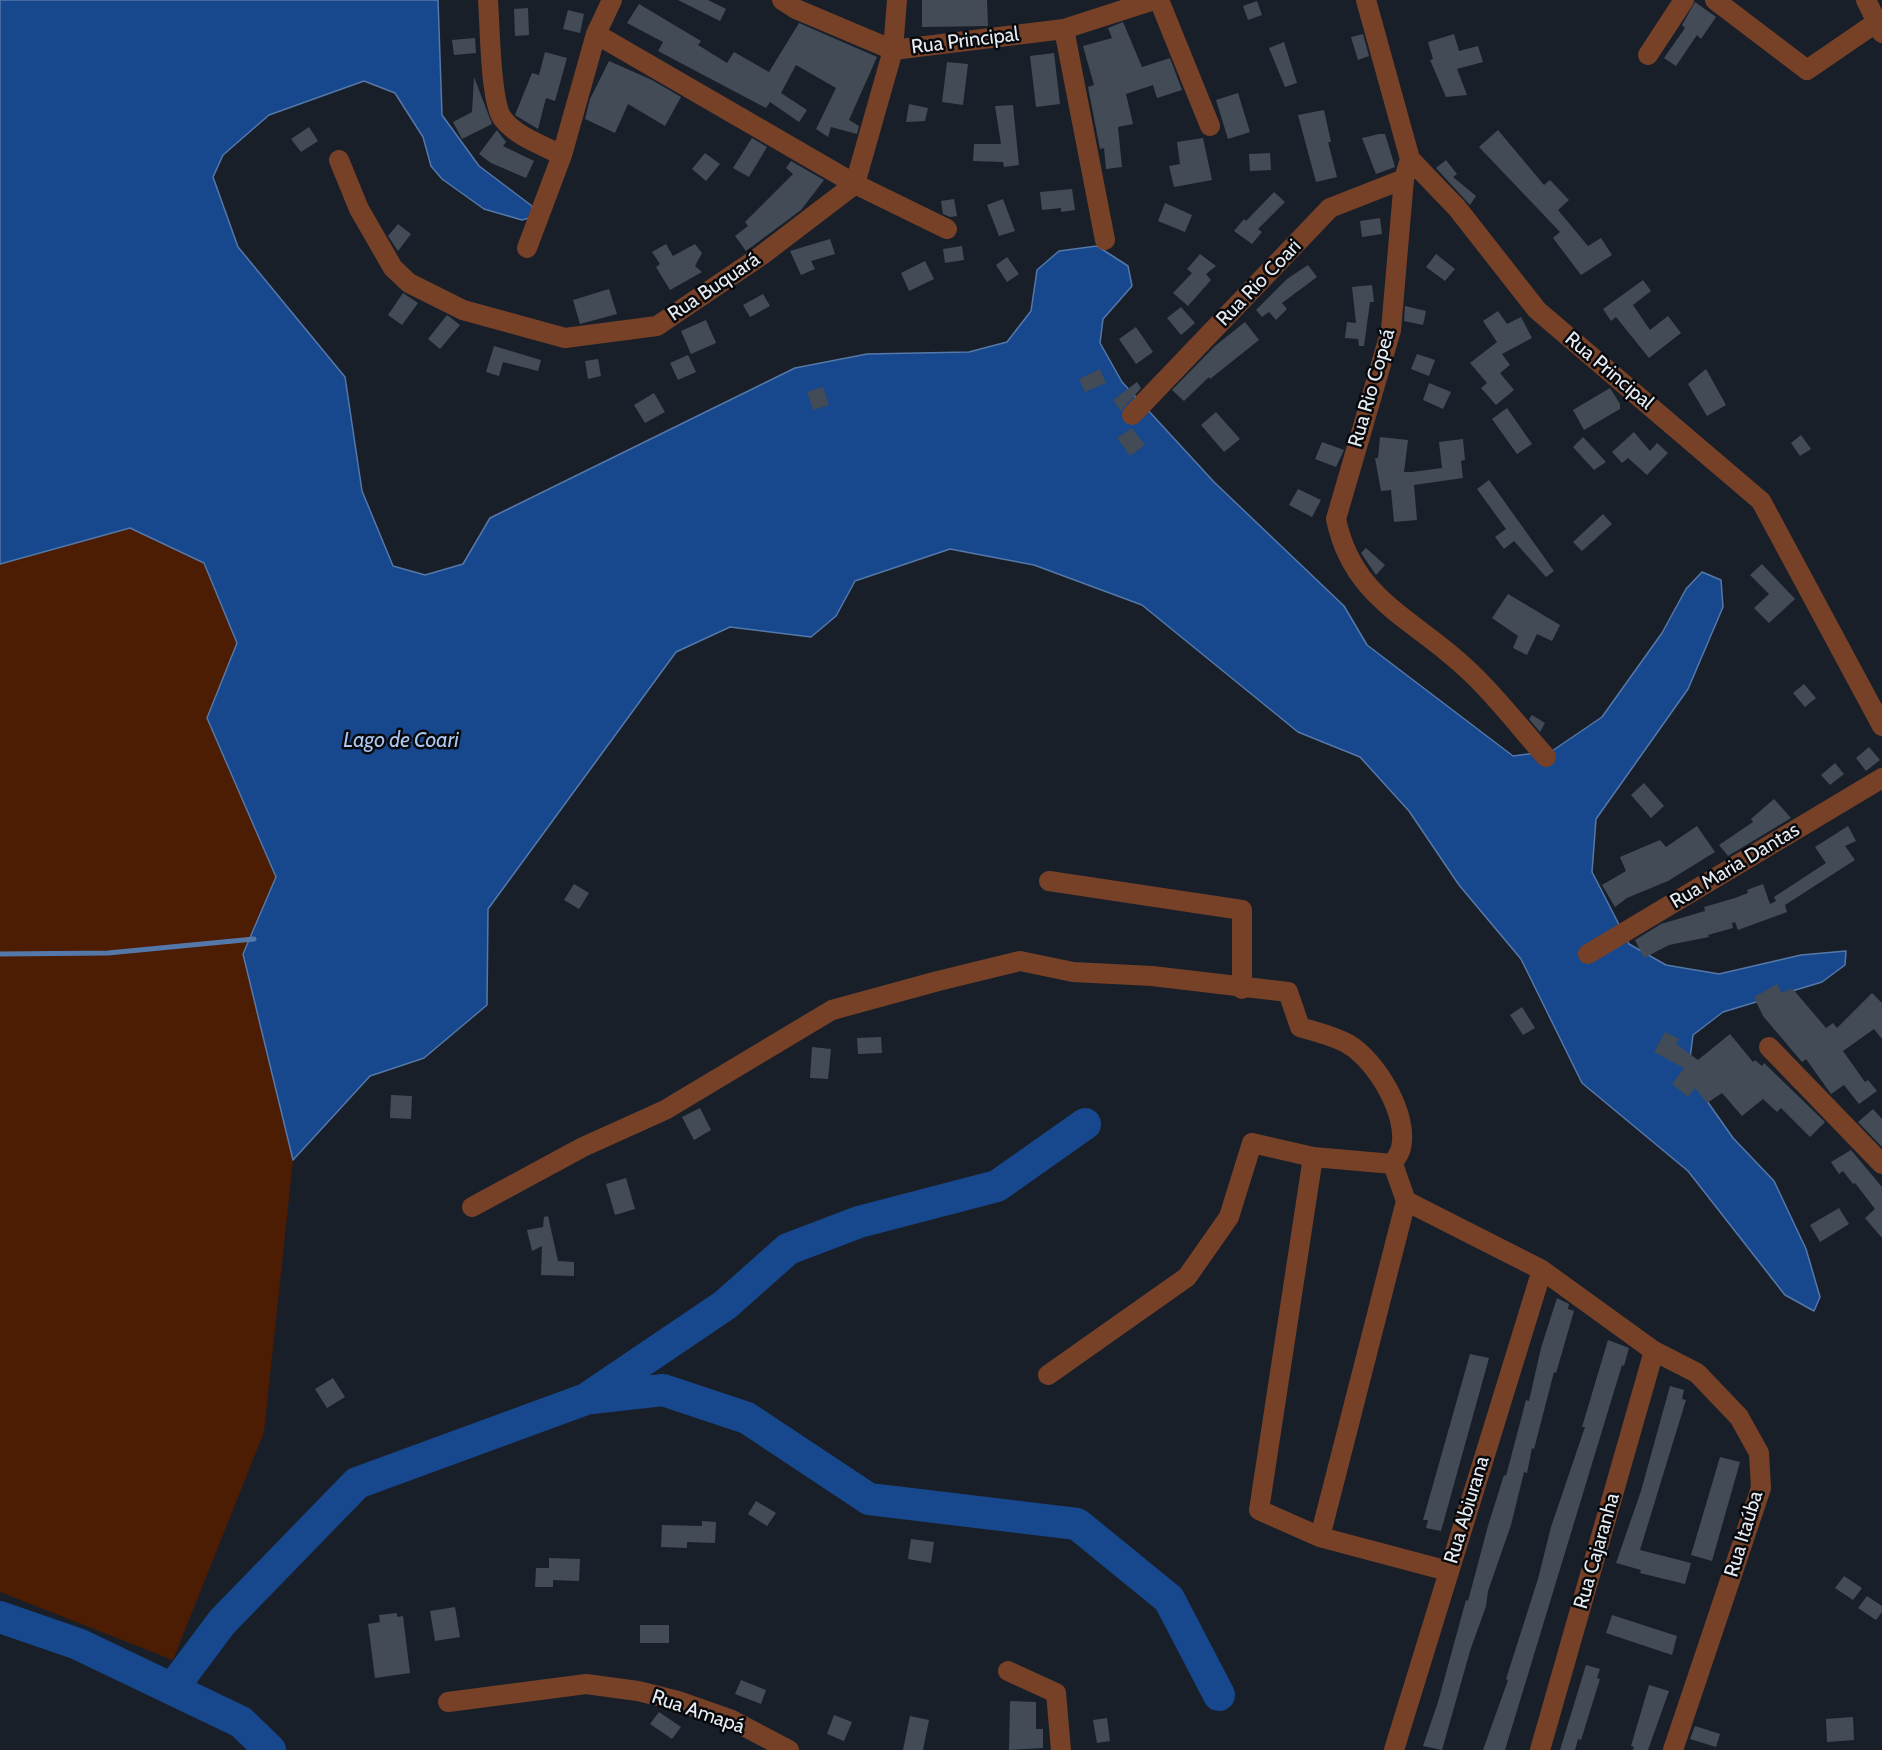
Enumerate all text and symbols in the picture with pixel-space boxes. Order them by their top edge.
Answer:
street label: Rua Principal [910,22,1020,60]
street label: Rua Rio Coari [1212,235,1306,331]
street label: Rua Buquará [663,247,765,327]
street label: Rua Rio Copeá [1344,326,1400,450]
street label: Rua Principal [1560,327,1658,415]
water label: Lago de Coari [343,728,459,754]
street label: Rua Maria Dantas [1666,818,1804,914]
street label: Rua Abiurana [1439,1453,1495,1567]
street label: Rua Itaúba [1720,1488,1768,1580]
street label: Rua Cajaranha [1569,1490,1625,1612]
street label: Rua Amapá [648,1685,748,1739]

